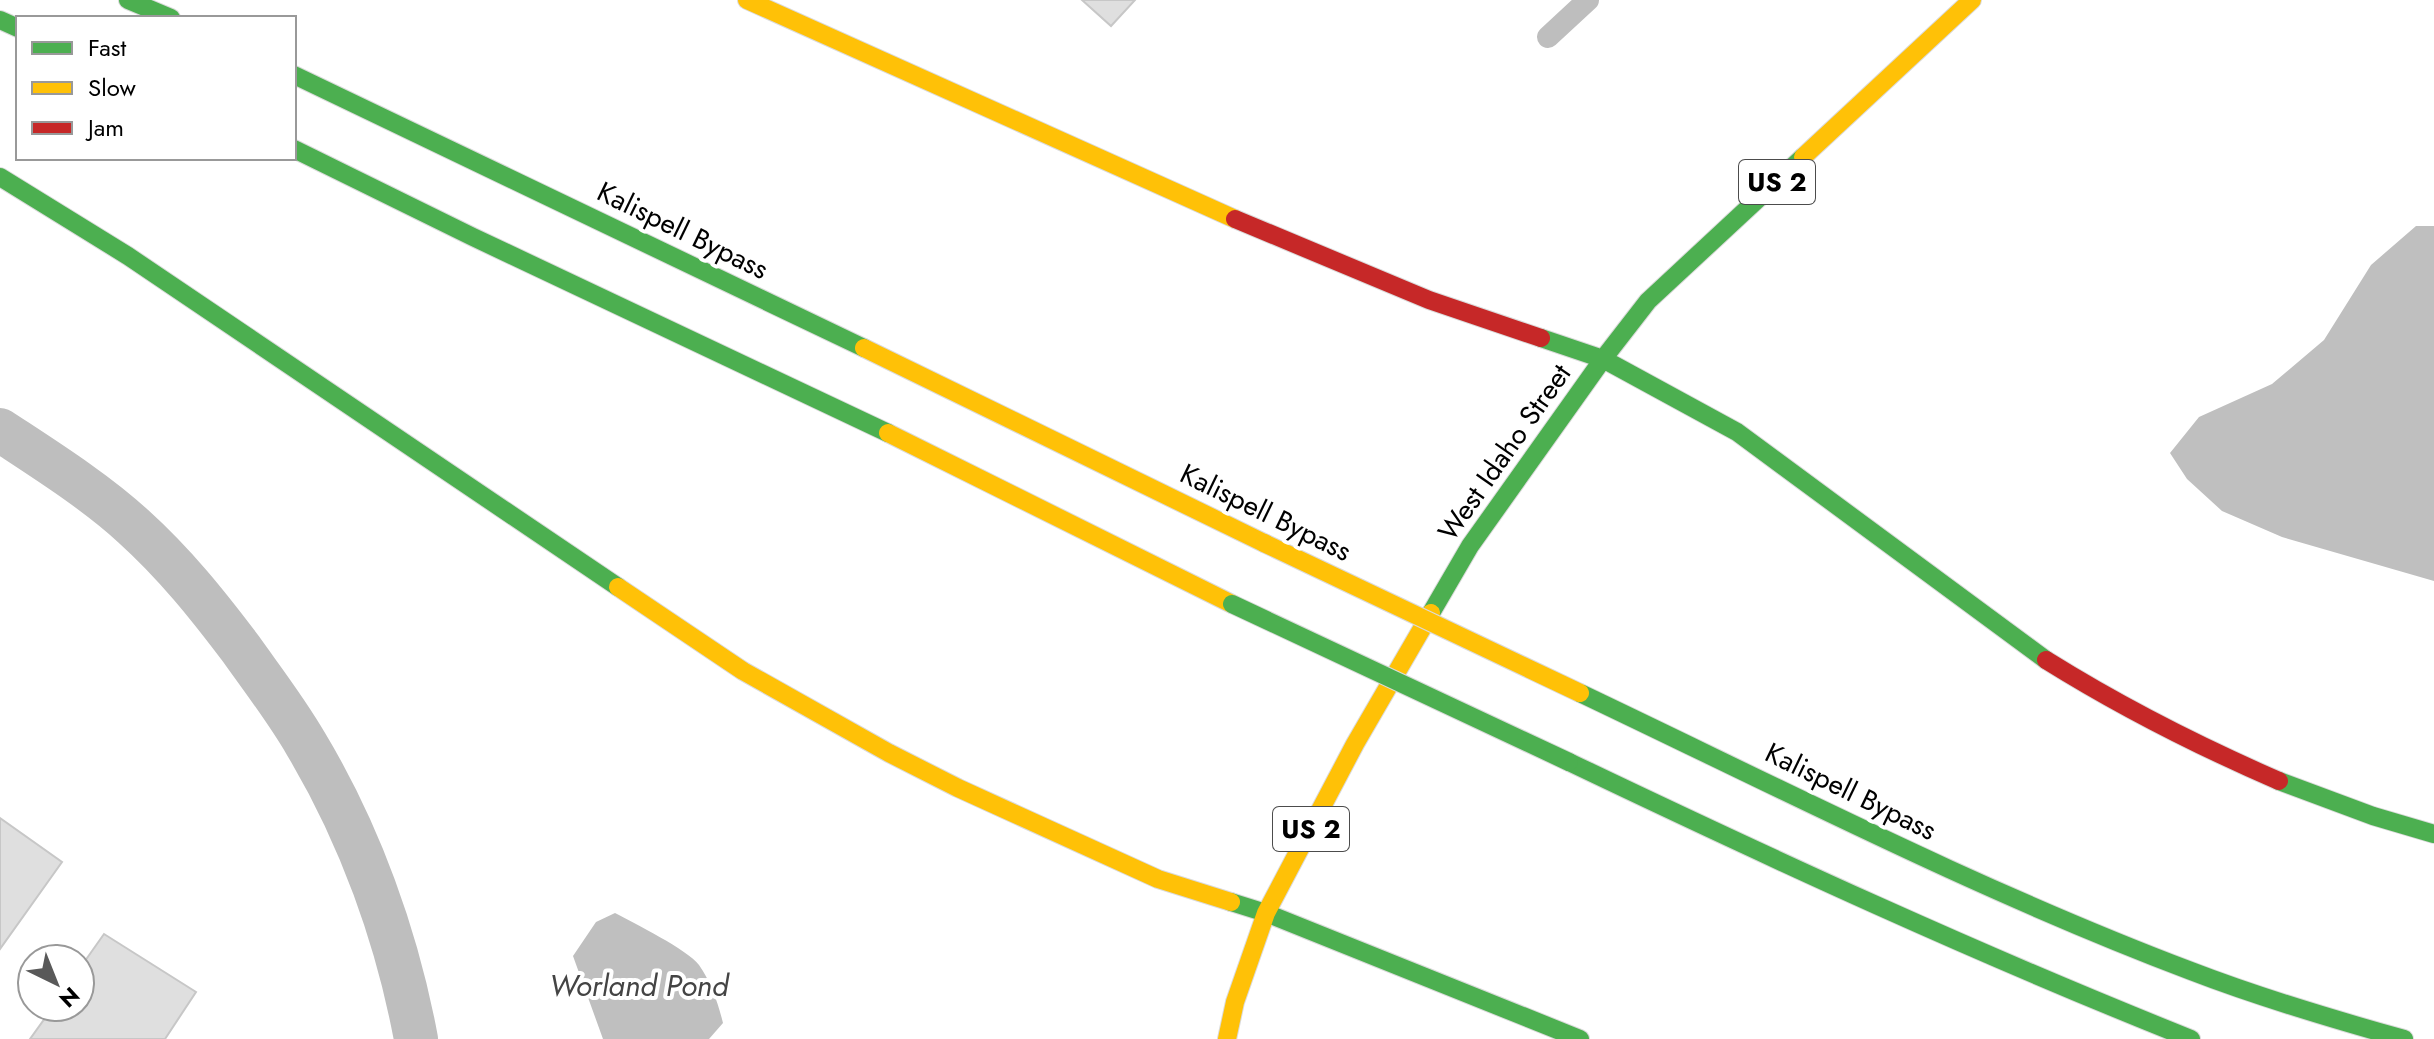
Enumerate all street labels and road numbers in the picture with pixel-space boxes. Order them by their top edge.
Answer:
road number: US 2 [1739,160,1815,204]
street label: Kalispell Bypass [590,171,775,290]
street label: West Idaho Street [1428,355,1581,549]
street label: Kalispell Bypass [1173,453,1358,572]
street label: Kalispell Bypass [1758,732,1943,851]
road number: US 2 [1273,807,1349,851]

